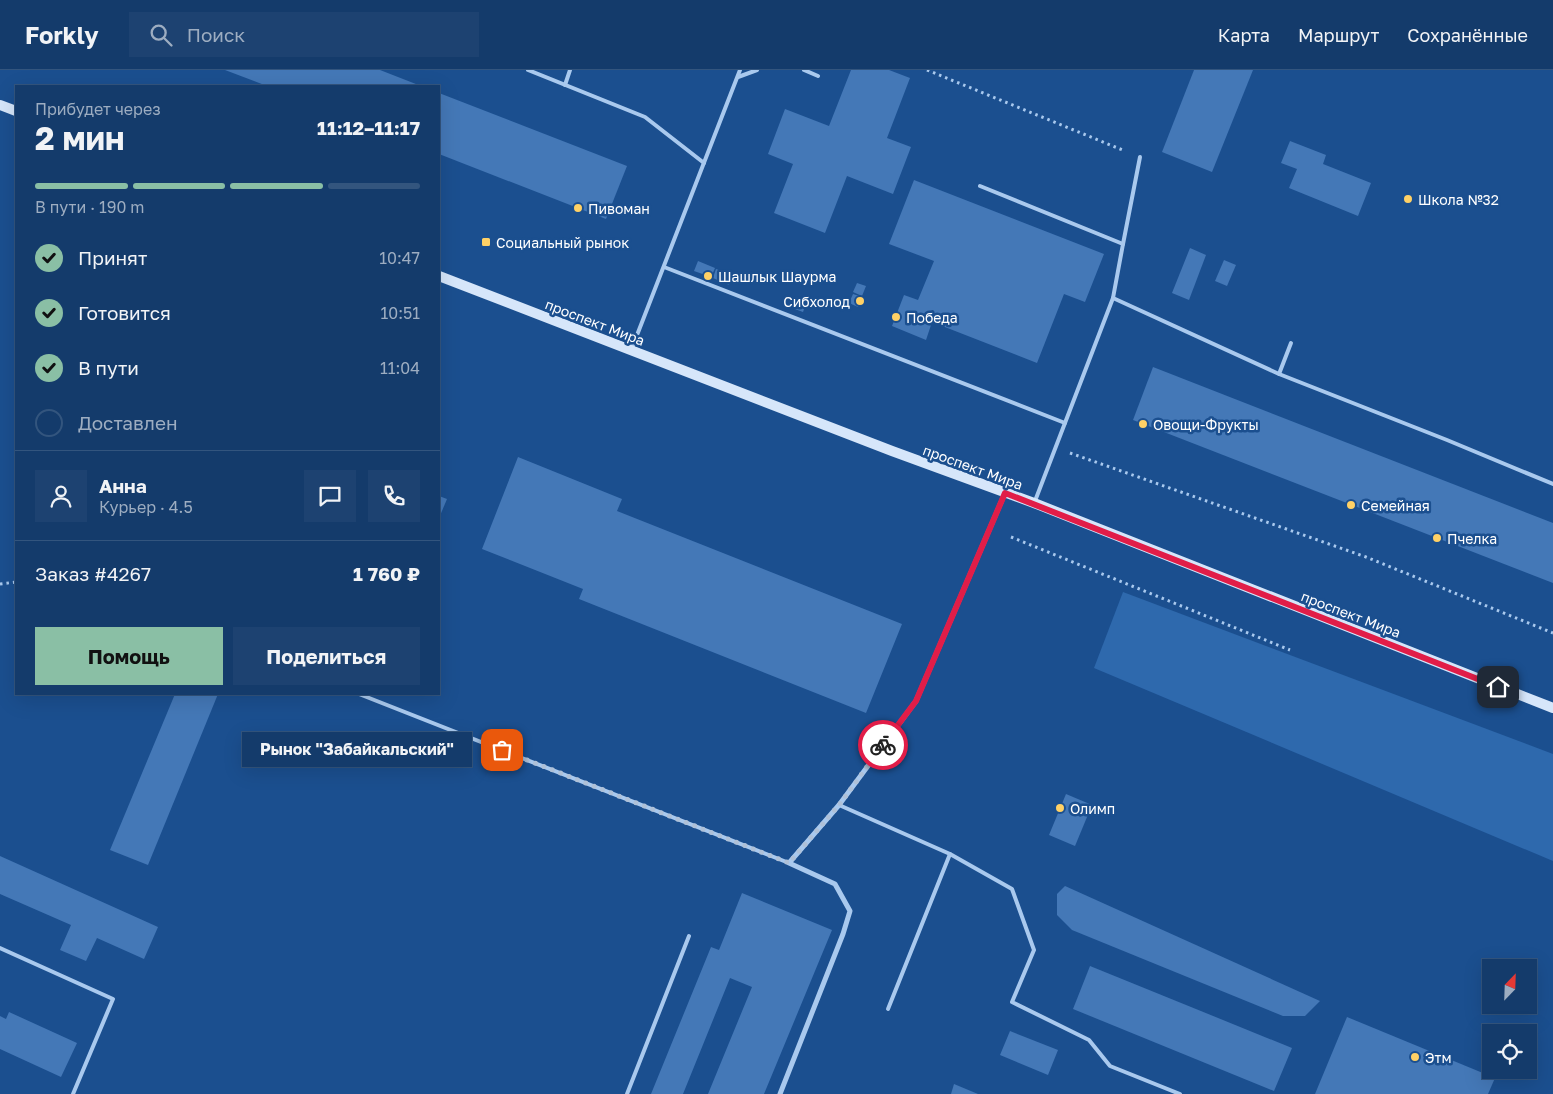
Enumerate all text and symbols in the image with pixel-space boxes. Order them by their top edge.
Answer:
search box [129,12,479,57]
text: Forkly [25,20,99,49]
icon: search [147,21,175,49]
text: Поиск [187,23,245,46]
text: Карта [1218,24,1270,46]
text: Маршрут [1298,24,1379,46]
text: Сохранённые [1407,24,1528,46]
text: Прибудет через [35,99,161,119]
text: 11:12–11:17 [317,116,420,139]
text: 2 мин [35,119,125,157]
place label: Школа №32 [1418,191,1499,208]
marker: Школа №32 [1402,193,1414,205]
text: В пути · 190 m [35,197,145,217]
place label: Пивоман [588,200,650,217]
marker: Пивоман [572,202,584,214]
place label: Социальный рынок [496,234,629,251]
marker: Социальный рынок [480,236,492,248]
icon: check [35,244,63,272]
text: Принят [78,246,147,269]
text: 10:47 [379,248,420,268]
place label: Шашлык Шаурма [718,268,836,285]
marker: Шашлык Шаурма [702,270,714,282]
place label: Сибхолод [783,293,851,310]
street label: проспект Мира [543,295,647,349]
marker: Сибхолод [854,295,866,307]
icon: check [35,299,63,327]
text: Готовится [78,301,171,324]
text: 10:51 [380,303,420,323]
place label: Победа [906,309,958,326]
marker: Победа [890,311,902,323]
icon: check [35,354,63,382]
text: В пути [78,356,139,379]
text: 11:04 [380,358,420,378]
text: Доставлен [78,411,178,434]
place label: Овощи-Фрукты [1153,416,1259,433]
marker: Овощи-Фрукты [1137,418,1149,430]
street label: проспект Мира [921,441,1025,493]
button: person [35,470,87,522]
button: chat [304,470,356,522]
button: phone [368,470,420,522]
text: Анна [99,474,147,497]
text: Курьер · 4.5 [99,497,193,517]
place label: Семейная [1361,497,1430,514]
marker: Семейная [1345,499,1357,511]
place label: Пчелка [1447,530,1497,547]
marker: Пчелка [1431,532,1443,544]
text: Заказ #4267 [35,562,151,585]
text: 1 760 ₽ [353,562,420,585]
street label: проспект Мира [1299,587,1403,641]
button: Помощь [35,627,223,685]
button: Поделиться [233,627,420,685]
pin [1477,666,1519,708]
icon: home [1484,673,1512,701]
courier [858,720,908,770]
pin [481,729,523,771]
icon: bike [869,731,897,759]
callout: Рынок "Забайкальский" [242,732,472,768]
icon: bag [488,736,516,764]
text: Рынок "Забайкальский" [260,739,454,759]
place label: Олимп [1070,800,1115,817]
marker: Олимп [1054,802,1066,814]
north arrow [1482,959,1538,1014]
map controls [1482,959,1537,1079]
button: locate [1482,1024,1537,1079]
place label: Этм [1425,1049,1451,1066]
marker: Этм [1409,1051,1421,1063]

